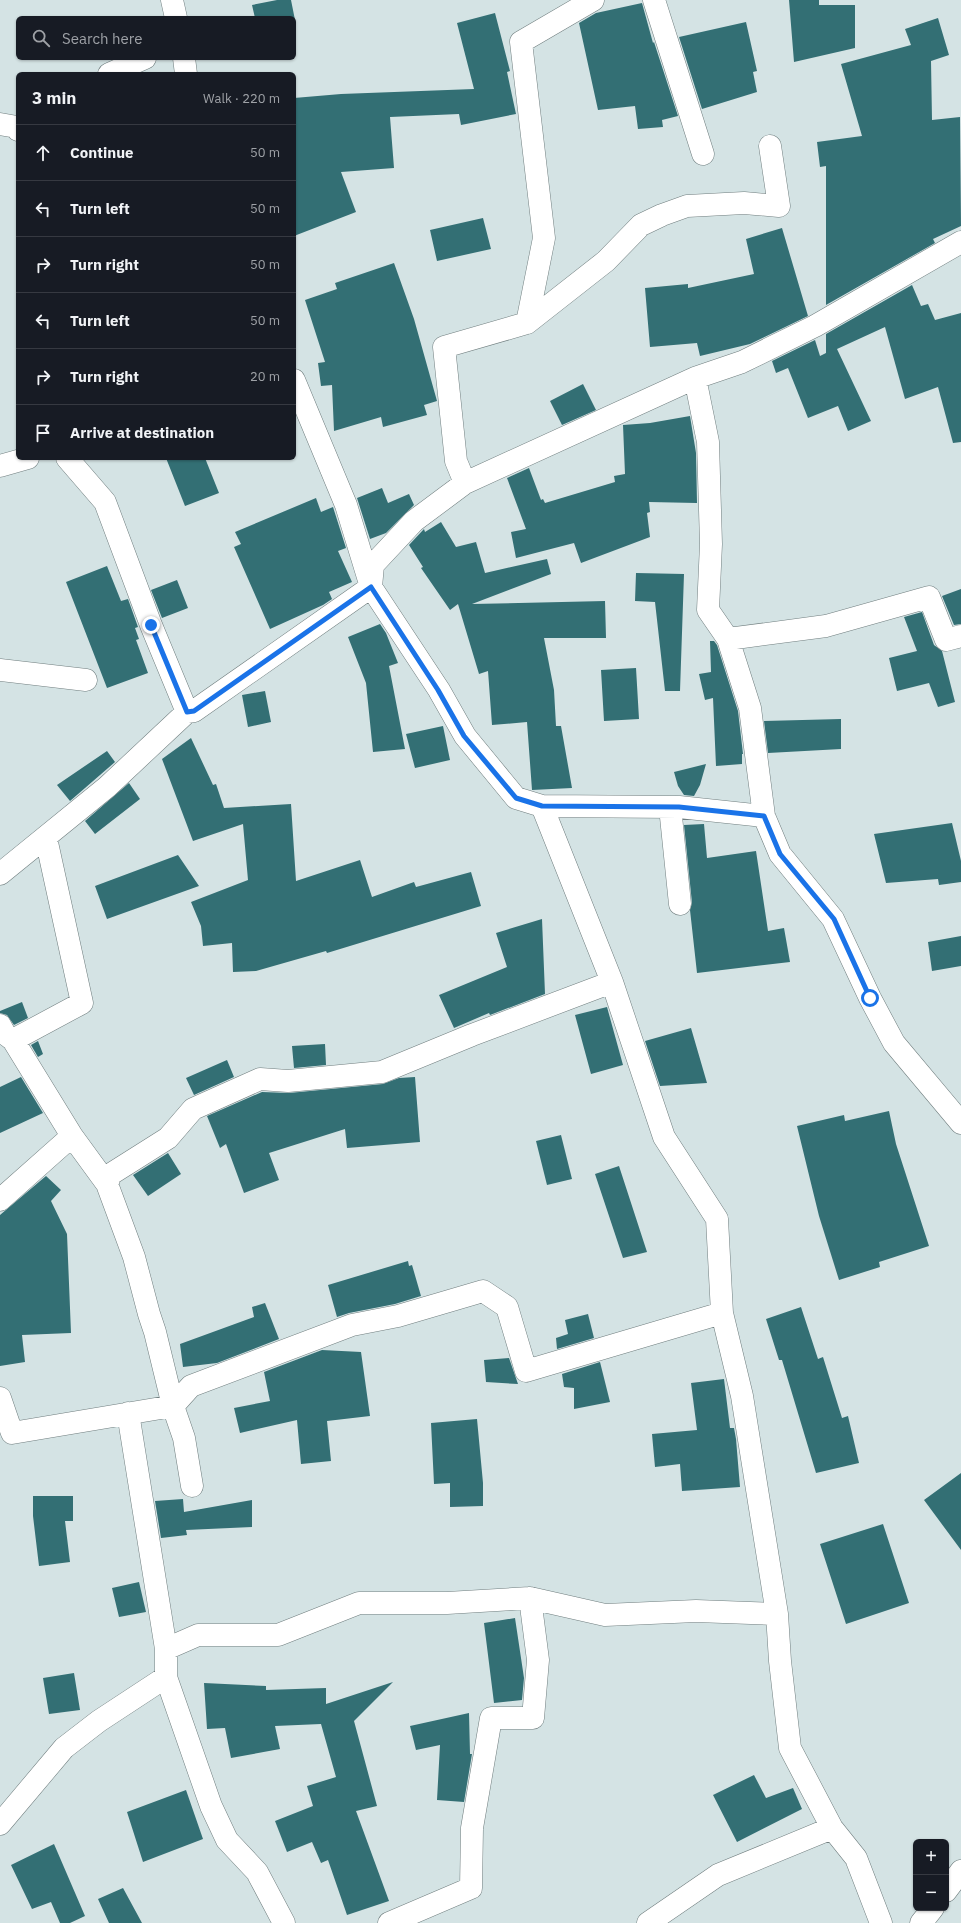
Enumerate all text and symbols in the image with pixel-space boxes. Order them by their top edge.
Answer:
search box [16,16,296,60]
icon: search [30,27,52,49]
text: Search here [62,29,142,48]
text: 3 min [32,87,76,109]
text: Walk · 220 m [203,90,280,107]
icon: ahead [32,142,54,164]
text: Continue [70,143,134,162]
text: 50 m [250,144,280,161]
icon: left [32,198,54,220]
text: Turn left [70,199,130,218]
text: 50 m [250,200,280,217]
icon: right [32,254,54,276]
text: Turn right [70,255,139,274]
text: 50 m [250,256,280,273]
icon: left [32,310,54,332]
text: Turn left [70,311,130,330]
text: 50 m [250,312,280,329]
icon: right [32,366,54,388]
text: Turn right [70,367,139,386]
text: 20 m [250,368,280,385]
icon: arrive [32,422,54,444]
text: Arrive at destination [70,423,214,442]
route end [142,616,160,634]
route start [861,989,879,1007]
map controls [913,1839,949,1911]
button: + [913,1839,949,1875]
button: − [913,1875,949,1911]

